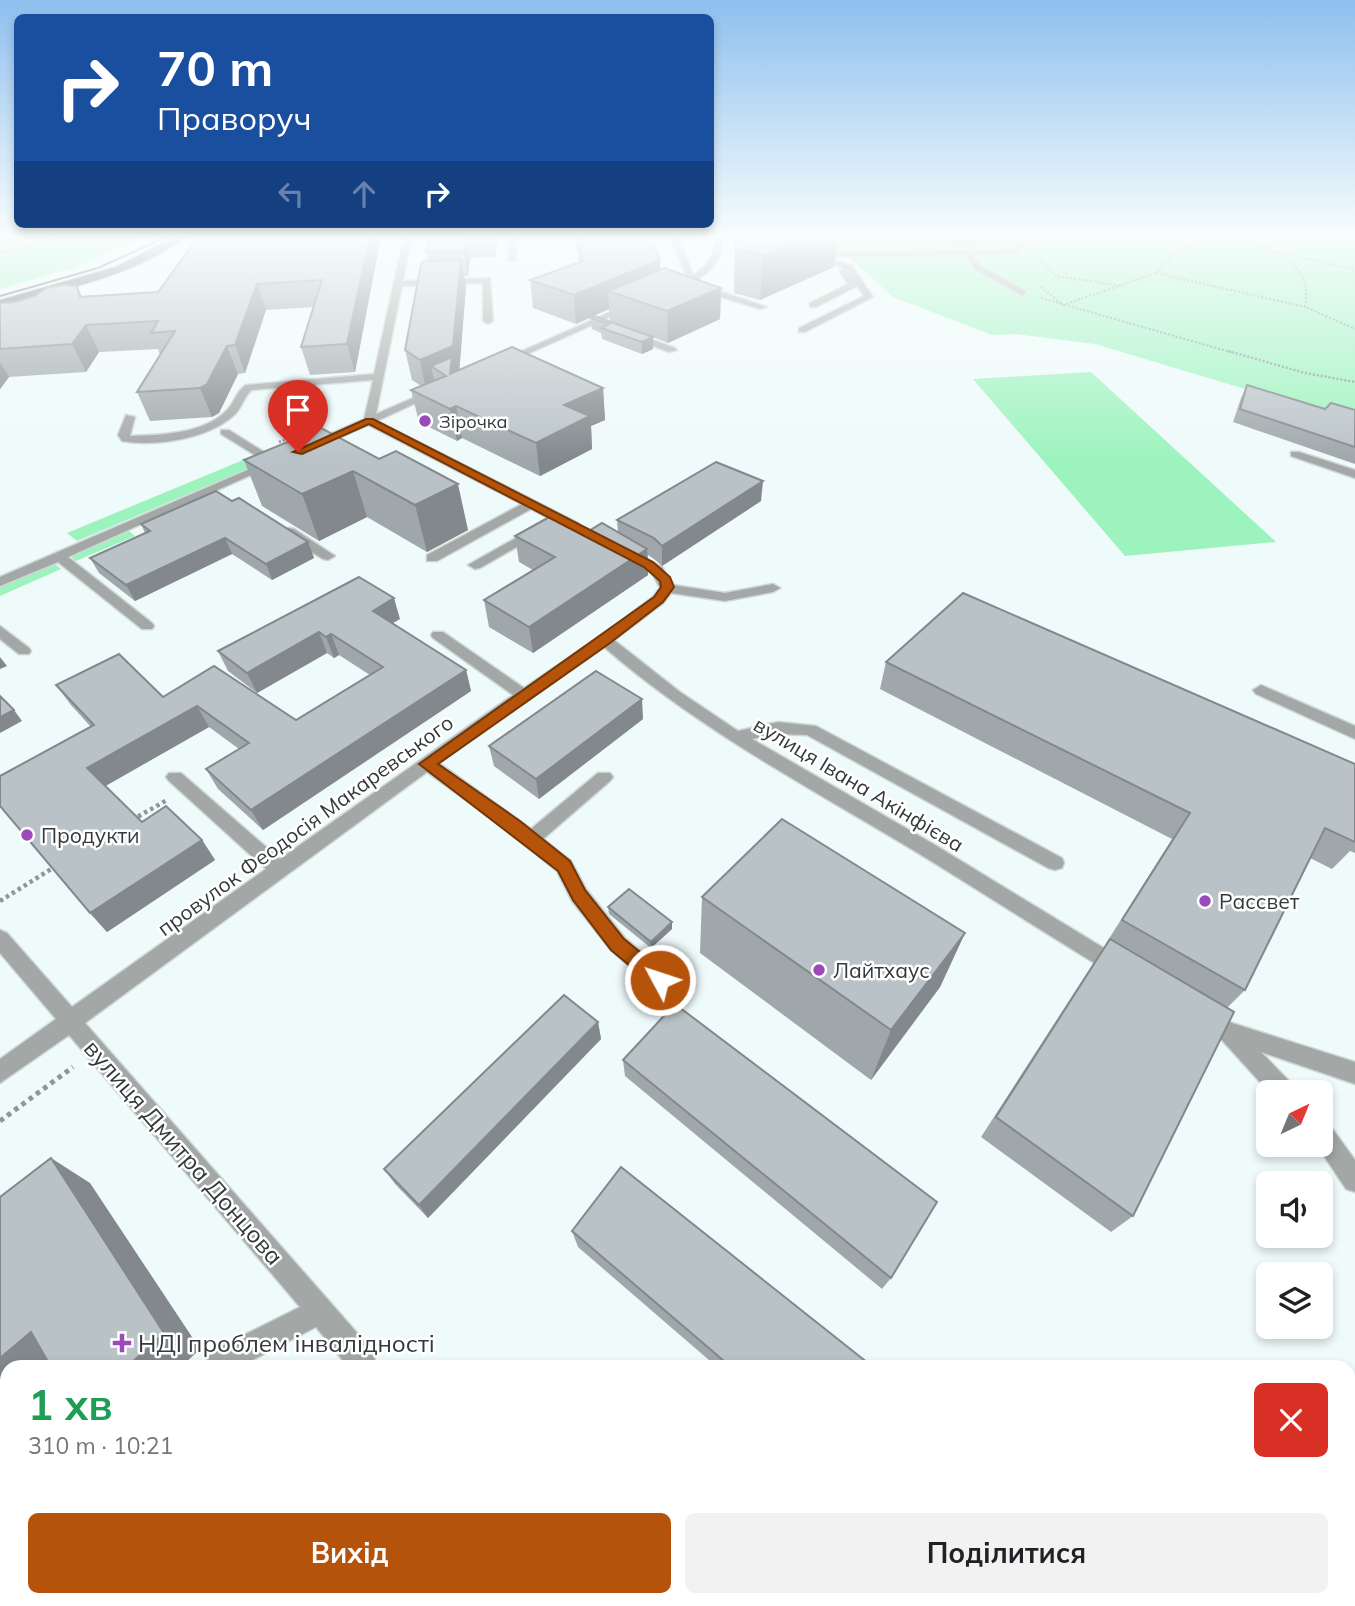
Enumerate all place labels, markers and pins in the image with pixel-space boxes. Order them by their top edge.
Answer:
pin [268,380,328,452]
place label: Зірочка [439,410,507,433]
marker: Зірочка [417,413,433,429]
place label: Продукти [41,822,140,848]
marker: Продукти [19,827,35,843]
place label: Рассвет [1219,888,1300,914]
marker: Рассвет [1197,893,1213,909]
place label: Лайтхаус [833,957,930,983]
marker: Лайтхаус [811,962,827,978]
place label: НДІ проблем інвалідності [138,1328,435,1358]
marker: НДІ проблем інвалідності [112,1333,132,1353]

